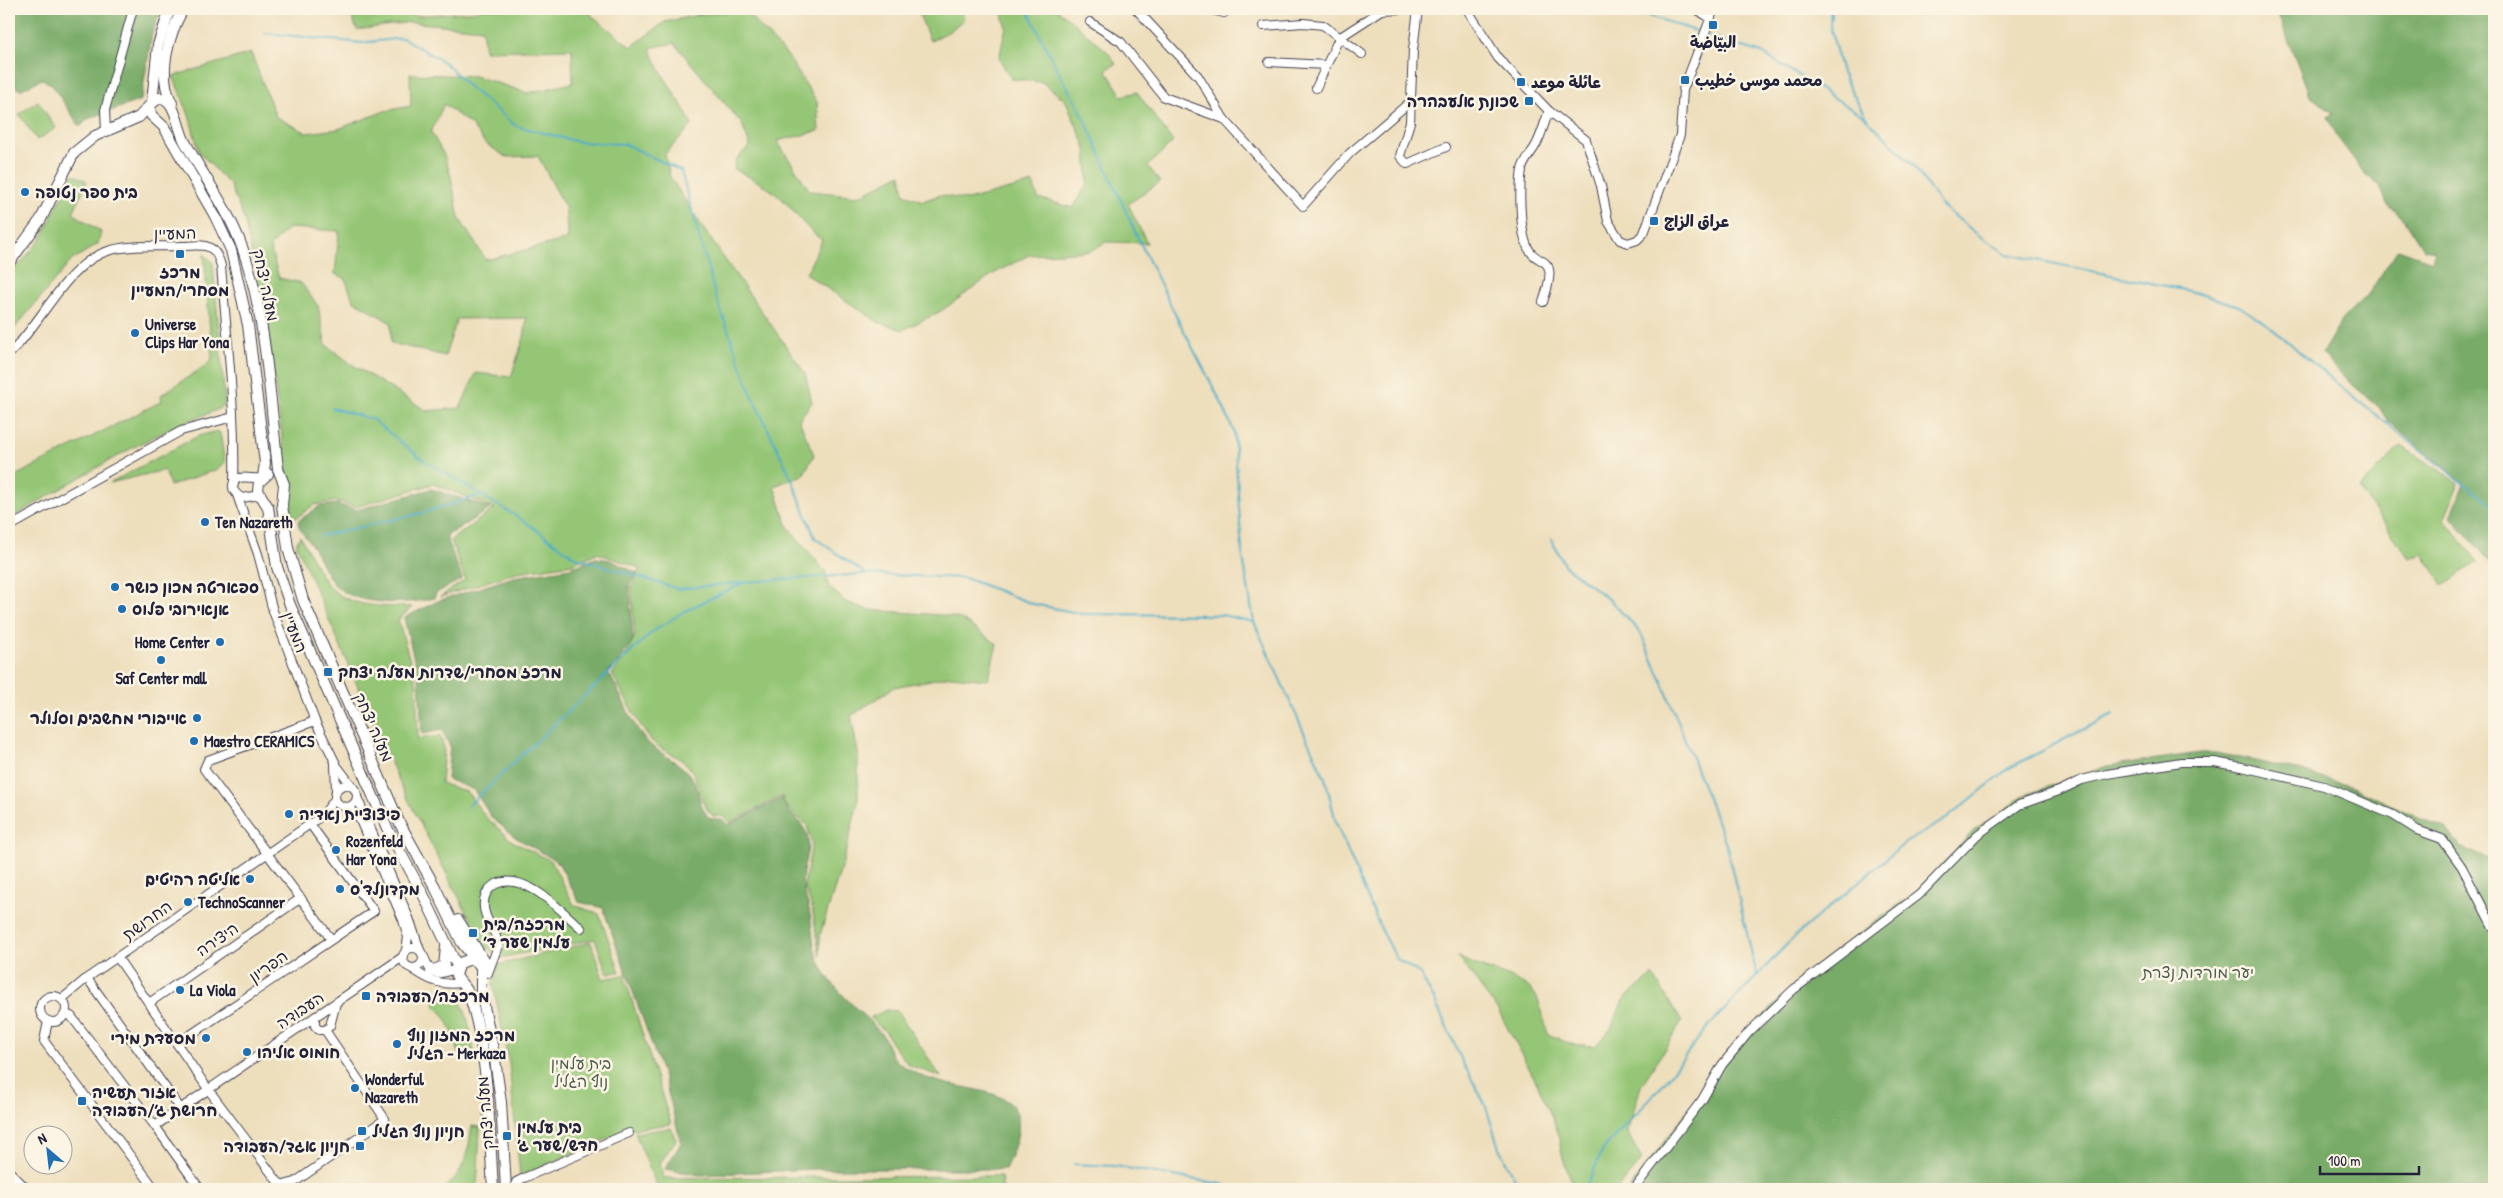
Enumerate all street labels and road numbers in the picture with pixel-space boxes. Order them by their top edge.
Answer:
street label: המעיין [153,222,197,244]
street label: מעלה יצחק [248,247,284,323]
street label: המעיין [277,608,313,656]
street label: מעלה יצחק [349,689,399,765]
street label: החרושת [118,895,176,945]
street label: היצירה [192,917,242,961]
street label: הפריון [244,945,292,987]
street label: העבודה [272,986,328,1034]
street label: מעלה יצחק [471,1075,499,1151]

